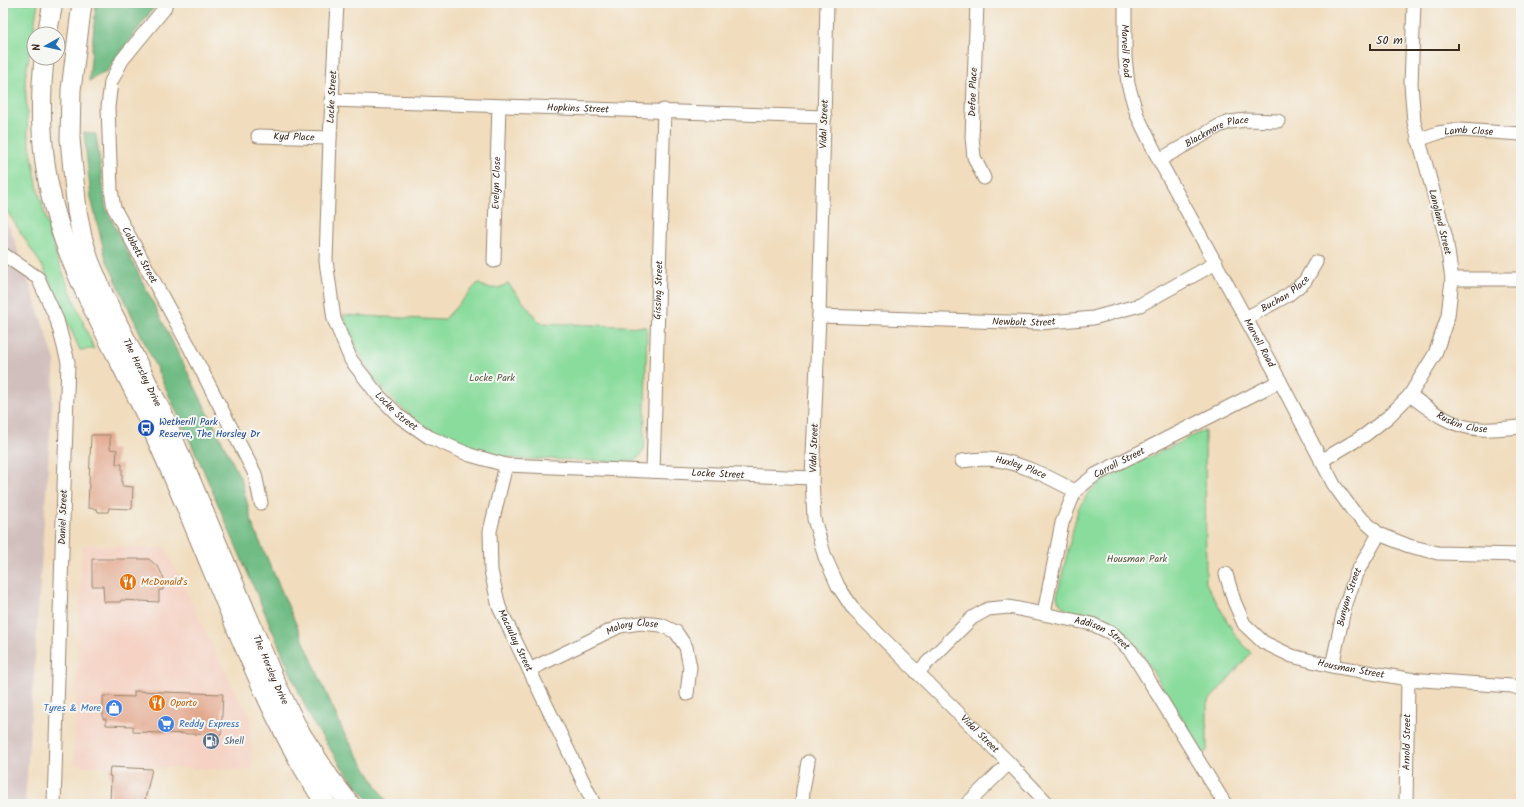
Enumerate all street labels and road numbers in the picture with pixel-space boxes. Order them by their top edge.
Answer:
street label: Marvell Road [1117,24,1135,80]
street label: Defoe Place [964,67,982,117]
street label: Locke Street [323,70,341,124]
street label: Hopkins Street [547,99,609,118]
street label: Vidal Street [815,99,833,149]
street label: Blackmore Place [1182,112,1249,152]
street label: Lamb Close [1443,122,1494,140]
street label: Kyd Place [273,128,315,146]
street label: Evelyn Close [488,156,505,210]
street label: Langland Street [1424,188,1456,257]
street label: Cobbett Street [118,224,162,286]
street label: Gissing Street [650,260,667,320]
street label: Buchan Place [1258,273,1314,317]
street label: Newbolt Street [992,313,1056,331]
street label: Marvell Road [1239,315,1279,371]
street label: The Horsley Drive [118,336,166,410]
street label: Locke Street [371,388,421,435]
street label: Ruskin Close [1433,407,1488,437]
street label: Vidal Street [805,423,823,473]
street label: Carroll Street [1090,443,1148,483]
street label: Huxley Place [994,452,1049,484]
street label: Locke Street [691,465,745,483]
street label: Daniel Street [54,489,72,545]
street label: Bunyan Street [1333,565,1366,628]
street label: Macaulay Street [493,606,537,675]
street label: Addison Street [1073,613,1134,654]
street label: Malory Close [603,615,660,640]
street label: The Horsley Drive [248,633,293,708]
street label: Housman Street [1316,655,1386,683]
street label: Vidal Street [956,711,1003,757]
street label: Arnold Street [1399,714,1415,770]

